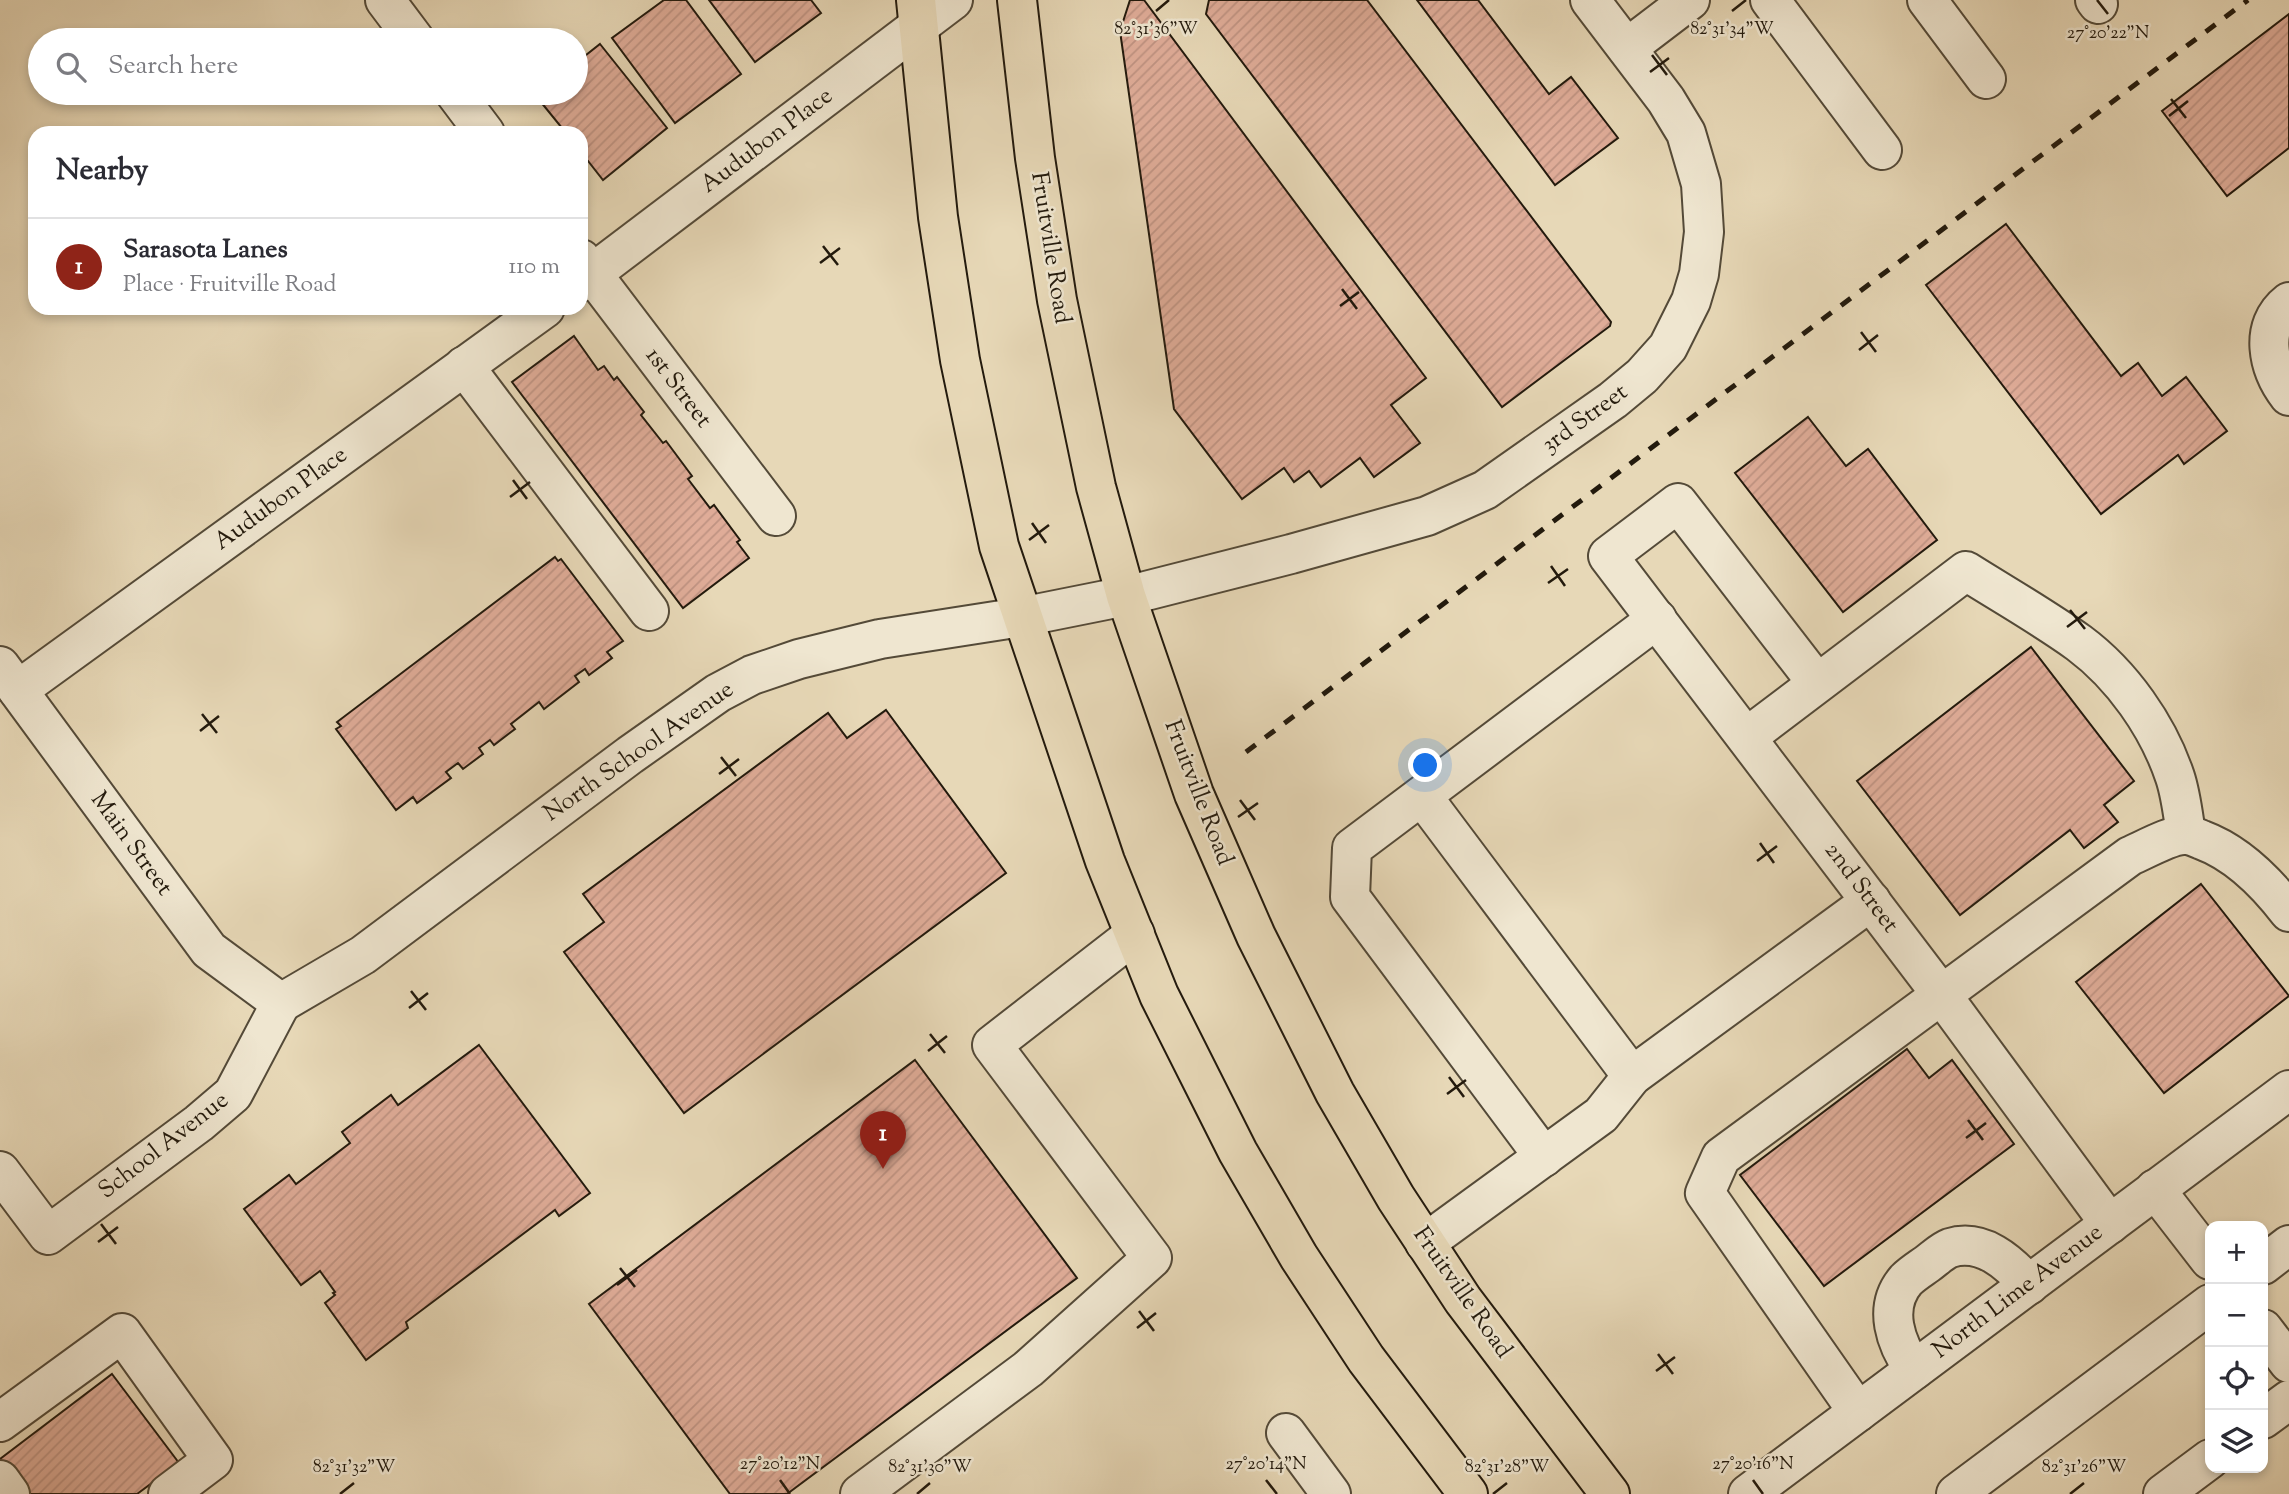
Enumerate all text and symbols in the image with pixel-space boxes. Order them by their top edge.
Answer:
text: 82°31'36"W [1114,17,1198,43]
text: 82°31'34"W [1690,17,1774,43]
text: 27°20'22"N [2067,21,2149,47]
search box [28,28,588,105]
icon: search [52,48,90,86]
text: Search here [108,48,238,85]
street label: Audubon Place [694,80,840,202]
text: Nearby [56,150,148,193]
street label: Fruitville Road [1021,170,1079,327]
text: Sarasota Lanes [123,232,288,269]
text: 1 [75,251,83,284]
text: 110 m [509,251,560,284]
text: Place · Fruitville Road [123,269,336,302]
street label: 1st Street [636,341,720,435]
street label: 3rd Street [1535,376,1635,462]
street label: Audubon Place [207,439,355,559]
street label: North School Avenue [537,673,741,831]
street label: Fruitville Road [1155,715,1242,871]
your location [1408,748,1442,782]
street label: Main Street [82,785,180,903]
street label: 2nd Street [1816,836,1906,940]
street label: School Avenue [92,1084,236,1208]
pin: 1 [860,1111,906,1169]
street label: North Lime Avenue [1926,1217,2110,1367]
street label: Fruitville Road [1404,1220,1520,1366]
map controls [2205,1221,2268,1473]
button: + [2205,1221,2268,1284]
button: − [2205,1284,2268,1347]
button: locate [2205,1347,2268,1410]
button: layers [2205,1410,2268,1473]
text: 27°20'12"N [740,1452,820,1478]
text: 27°20'14"N [1225,1452,1307,1478]
text: 27°20'16"N [1712,1452,1794,1478]
text: 82°31'32"W [313,1455,395,1481]
text: 82°31'30"W [888,1455,972,1481]
text: 82°31'28"W [1465,1455,1549,1481]
text: 82°31'26"W [2042,1455,2126,1481]

